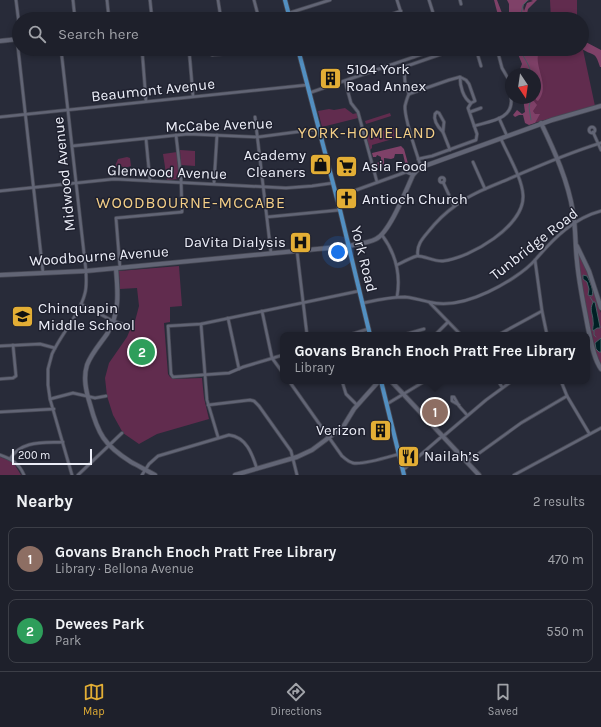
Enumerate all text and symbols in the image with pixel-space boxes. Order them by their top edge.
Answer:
search box [12,12,589,56]
icon: search [26,23,48,45]
text: Search here [58,25,139,43]
place label: 5104 York Road Annex [346,60,427,95]
building icon: 5104 York Road Annex [318,65,344,91]
north arrow [505,68,541,104]
street label: Beaumont Avenue [90,75,216,105]
street label: McCabe Avenue [165,114,273,136]
street label: Midwood Avenue [49,116,79,232]
district label: YORK-HOMELAND [298,123,436,142]
place label: Academy Cleaners [244,146,306,181]
shop icon: Academy Cleaners [308,151,334,177]
supermarket icon: Asia Food [334,153,360,179]
place label: Asia Food [362,157,428,175]
street label: Glenwood Avenue [107,161,227,183]
church icon: Antioch Church [334,186,360,212]
place label: Antioch Church [362,190,468,208]
district label: WOODBOURNE-MCCABE [96,193,286,212]
street label: Tunbridge Road [486,204,582,284]
street label: York Road [347,224,381,294]
hospital icon: DaVita Dialysis [288,229,314,255]
place label: DaVita Dialysis [184,233,286,251]
street label: Woodbourne Avenue [29,242,169,270]
your location [328,242,348,262]
place label: Chinquapin Middle School [38,299,135,334]
school or university icon: Chinquapin Middle School [9,304,35,330]
popup [280,332,590,384]
pin: 2 [129,337,155,367]
text: Govans Branch Enoch Pratt Free Library [294,342,576,360]
text: Library [294,360,335,375]
pin: 1 [422,397,448,427]
building icon: Verizon [368,417,394,443]
place label: Verizon [316,421,366,439]
restaurant icon: Nailah’s [396,443,422,469]
scale bar [12,447,92,466]
place label: Nailah’s [424,447,480,465]
text: 200 m [18,449,50,462]
text: Nearby [16,491,73,511]
text: 2 results [533,494,585,509]
text: Govans Branch Enoch Pratt Free Library [55,543,336,561]
text: 1 [28,552,32,567]
text: 470 m [548,552,584,567]
text: Library · Bellona Avenue [55,561,194,576]
text: Dewees Park [55,615,144,633]
text: 2 [26,624,34,639]
text: 550 m [546,624,584,639]
text: Park [55,633,81,648]
tab: Map [83,681,105,718]
tab: Directions [270,681,322,718]
tab: Saved [488,681,518,718]

